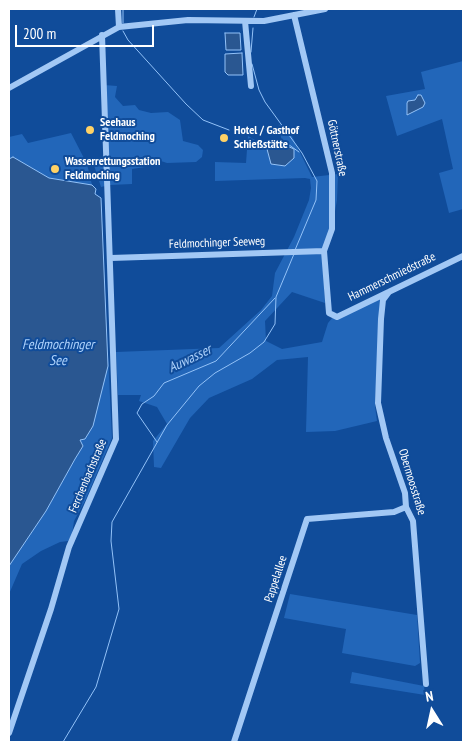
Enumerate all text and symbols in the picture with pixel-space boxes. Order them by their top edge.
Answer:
scale bar [18,15,156,47]
text: 200 m [23,24,56,43]
place label: Seehaus Feldmoching [100,116,155,144]
street label: Göttnerstraße [324,118,350,178]
marker: Seehaus Feldmoching [84,124,96,136]
place label: Hotel / Gasthof Schießstätte [234,124,299,152]
marker: Hotel / Gasthof Schießstätte [218,132,230,144]
place label: Wasserrettungsstation Feldmoching [65,155,161,183]
marker: Wasserrettungsstation Feldmoching [49,163,61,175]
street label: Feldmochinger Seeweg [169,234,265,252]
street label: Hammerschmiedstraße [346,250,438,304]
water label: Feldmochinger See [22,337,94,370]
water label: Auwasser [166,341,214,377]
street label: Ferchenbachstraße [66,437,110,515]
street label: Obermoosstraße [395,447,429,517]
street label: Pappelallee [262,554,290,604]
north arrow [407,686,457,736]
text: N [424,687,435,706]

